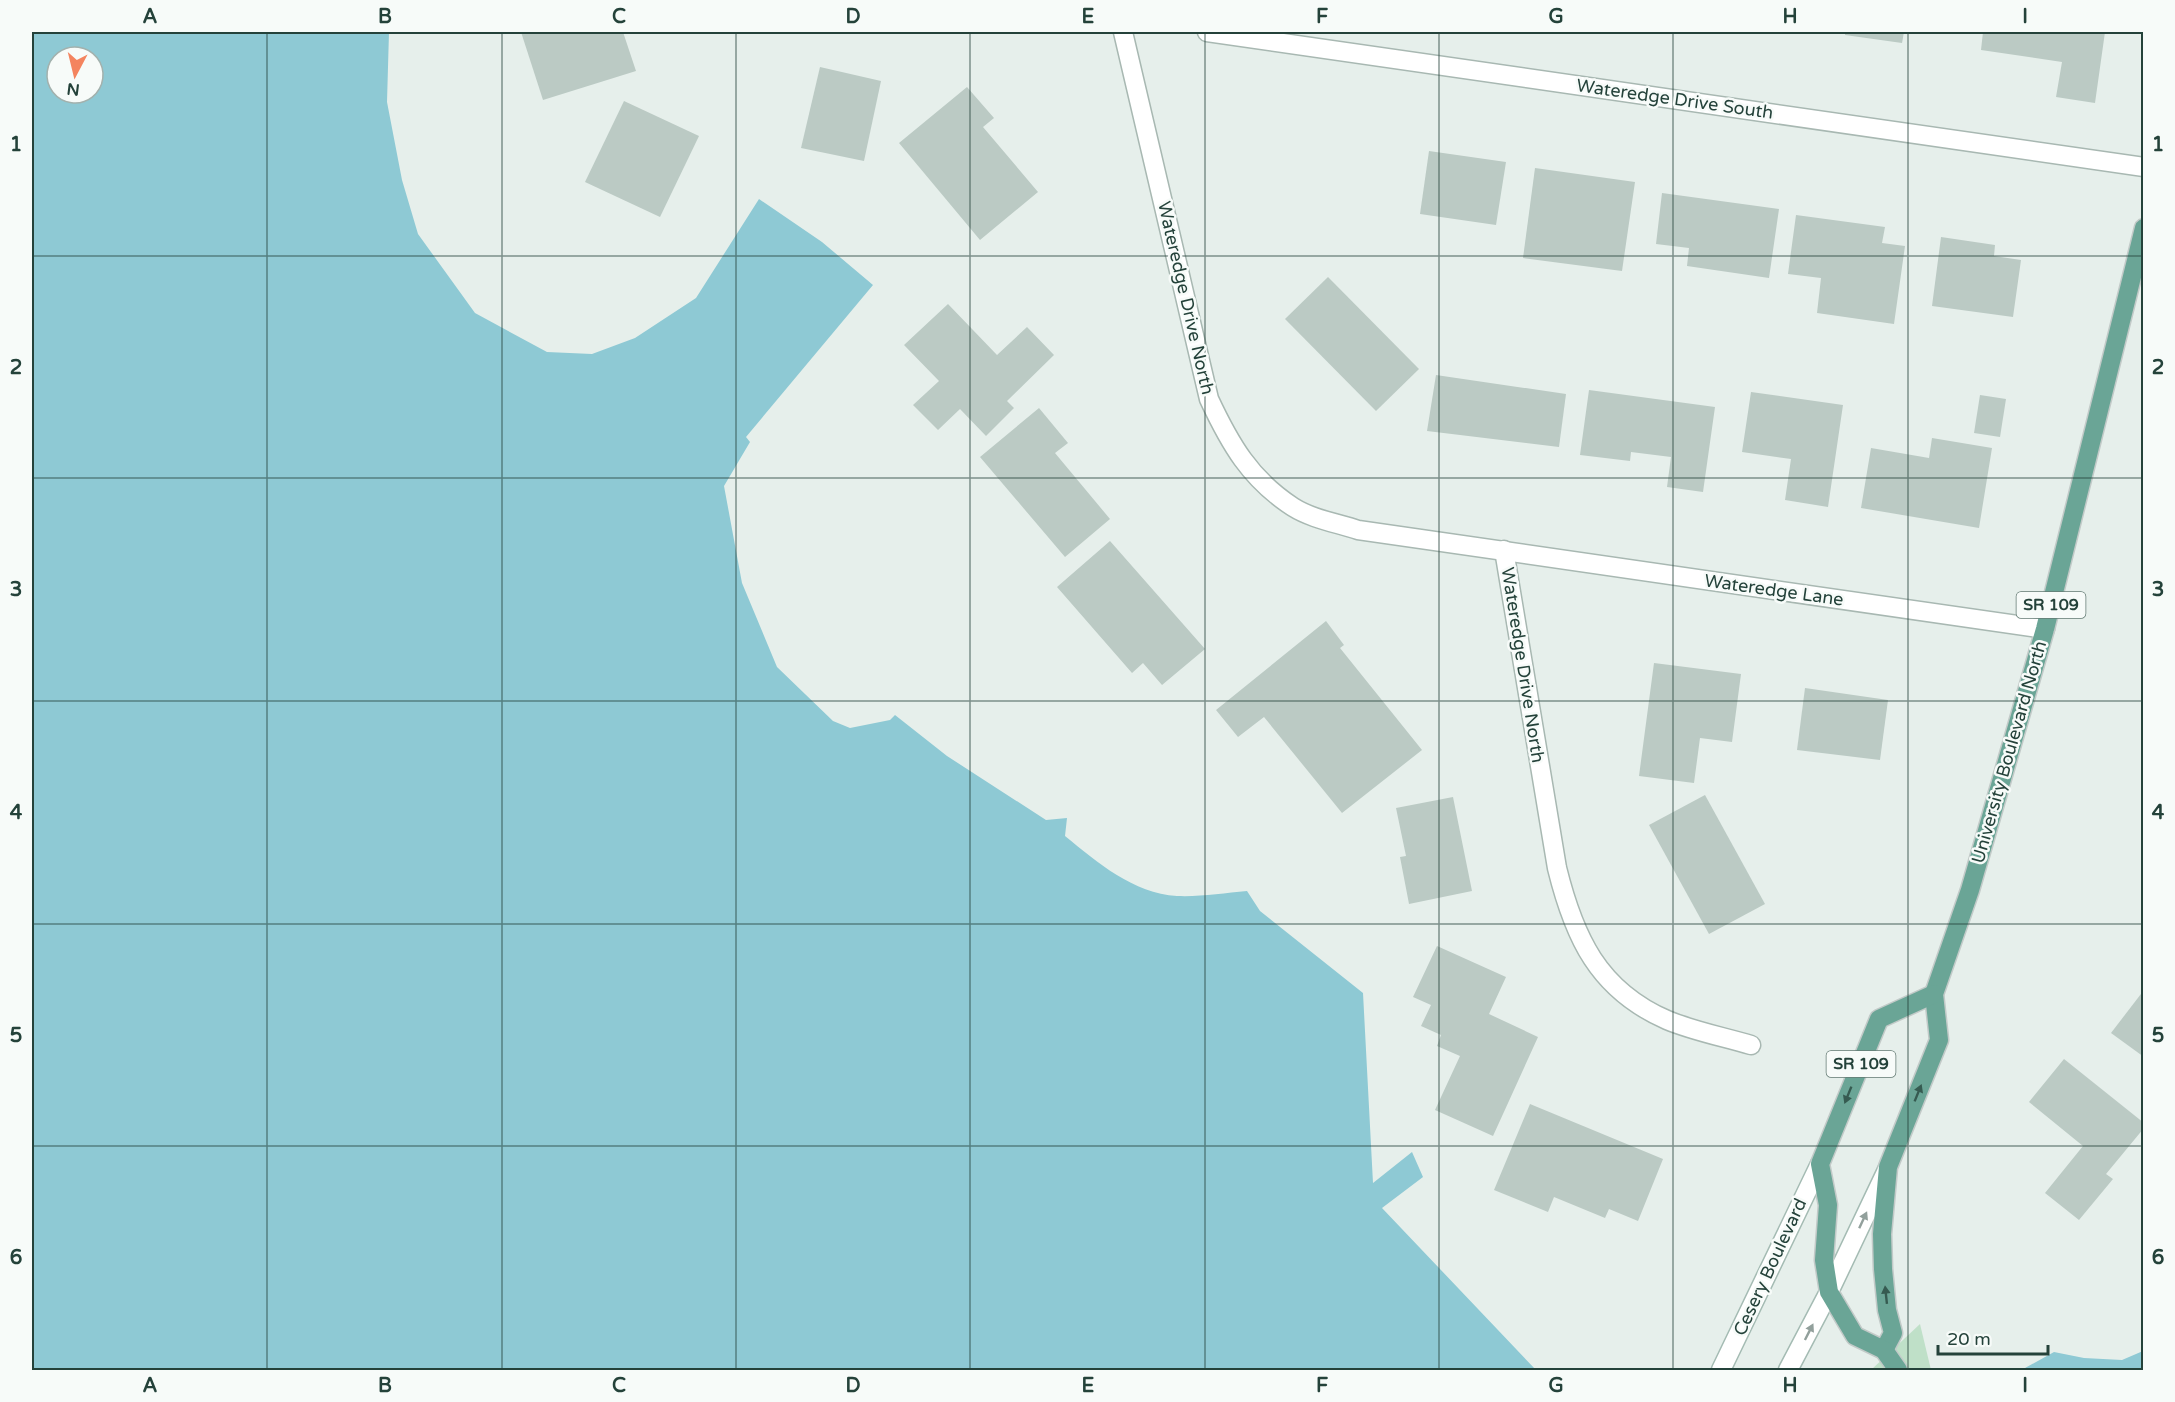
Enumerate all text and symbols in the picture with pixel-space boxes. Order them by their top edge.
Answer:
text: A [143,5,158,29]
text: B [378,5,392,29]
text: C [612,5,626,29]
text: D [845,5,861,29]
text: E [1082,5,1095,29]
text: F [1316,5,1328,29]
text: G [1548,5,1564,29]
text: H [1782,5,1798,29]
text: I [2022,5,2028,29]
north arrow [45,45,105,105]
street label: Wateredge Drive South [1575,74,1775,124]
text: N [66,78,81,100]
text: 1 [10,133,22,157]
text: 1 [2152,133,2164,157]
street label: Wateredge Drive North [1153,199,1219,397]
text: 2 [10,356,22,380]
text: 2 [2152,356,2164,380]
street label: Wateredge Drive North [1497,566,1549,764]
street label: Wateredge Lane [1703,569,1845,611]
text: 3 [10,578,22,602]
text: 3 [2152,578,2164,602]
road number: SR 109 [2016,592,2086,618]
street label: University Boulevard North [1967,638,2051,866]
text: 4 [10,801,23,825]
text: 4 [2152,801,2165,825]
text: 5 [10,1024,22,1048]
text: 5 [2152,1024,2164,1048]
road number: SR 109 [1826,1051,1896,1077]
one-way arrow [1914,1084,1923,1102]
one-way arrow [1843,1086,1852,1104]
street label: Cesery Boulevard [1729,1195,1811,1339]
one-way arrow [1859,1212,1868,1229]
text: 6 [10,1246,22,1270]
text: 6 [2152,1246,2164,1270]
one-way arrow [1881,1286,1891,1305]
scale bar [1938,1318,2048,1356]
one-way arrow [1804,1323,1814,1340]
text: 20 m [1947,1328,1991,1350]
text: A [143,1374,158,1398]
text: B [378,1374,392,1398]
text: C [612,1374,626,1398]
text: D [845,1374,861,1398]
text: E [1082,1374,1095,1398]
text: F [1316,1374,1328,1398]
text: G [1548,1374,1564,1398]
text: H [1782,1374,1798,1398]
text: I [2022,1374,2028,1398]

